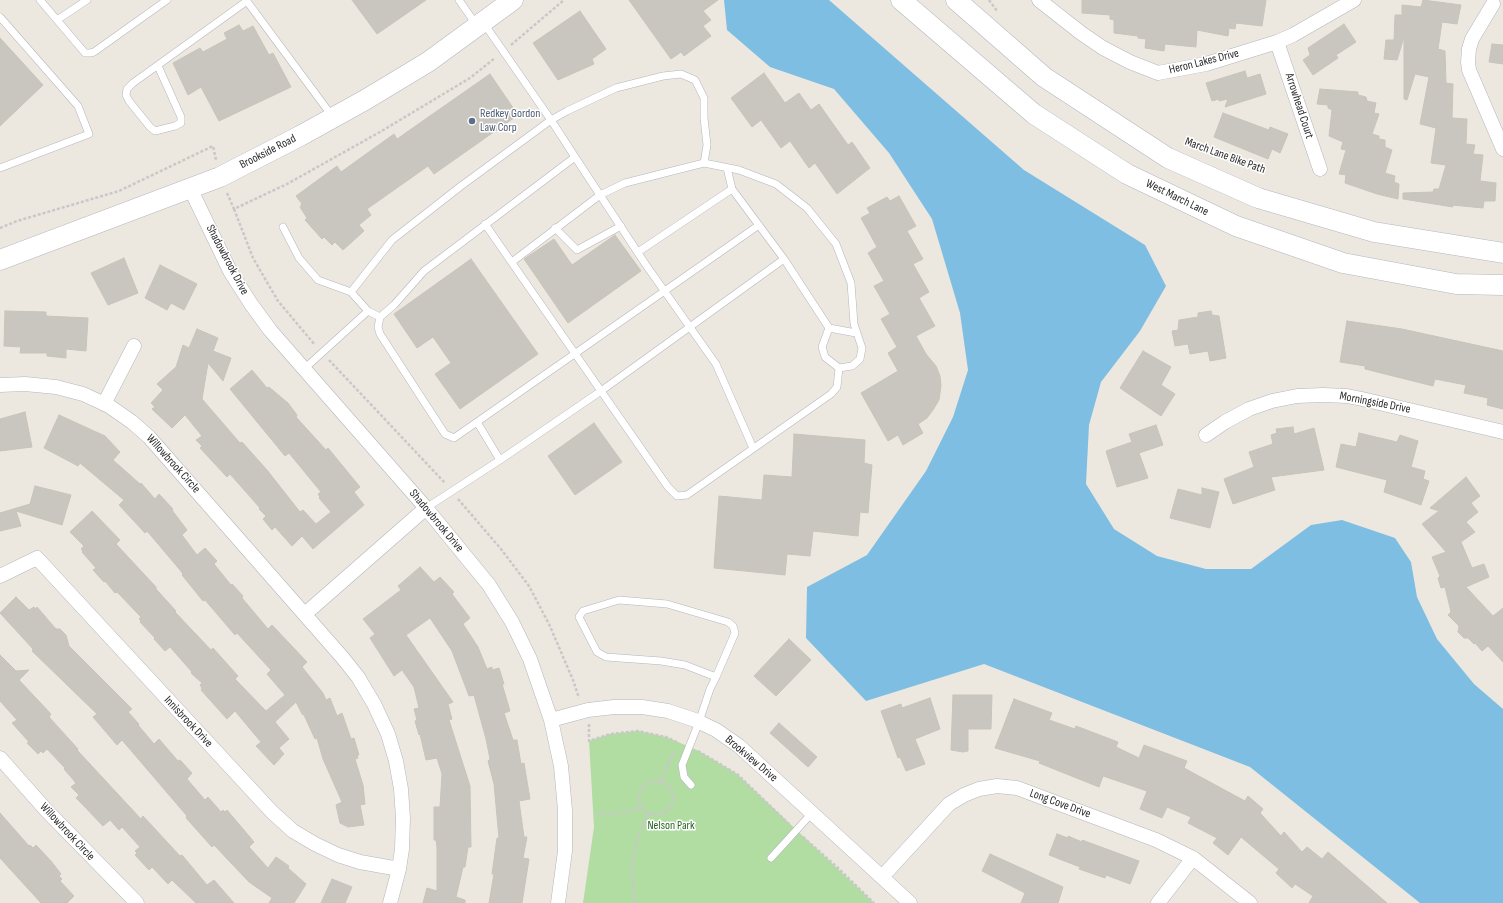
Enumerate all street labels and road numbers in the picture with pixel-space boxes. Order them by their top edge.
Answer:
street label: Heron Lakes Drive [1168,46,1240,78]
street label: Arrowhead Court [1282,71,1316,141]
street label: Brookside Road [237,132,299,172]
street label: March Lane Bike Path [1183,135,1267,177]
street label: West March Lane [1143,177,1211,219]
street label: Shadowbrook Drive [203,223,251,297]
street label: Morningside Drive [1338,389,1412,417]
street label: Willowbrook Circle [143,432,203,496]
street label: Shadowbrook Drive [406,487,466,555]
street label: Innisbrook Drive [161,693,215,751]
street label: Brookview Drive [722,733,780,785]
street label: Long Cove Drive [1027,786,1093,822]
street label: Willowbrook Circle [36,800,98,864]

